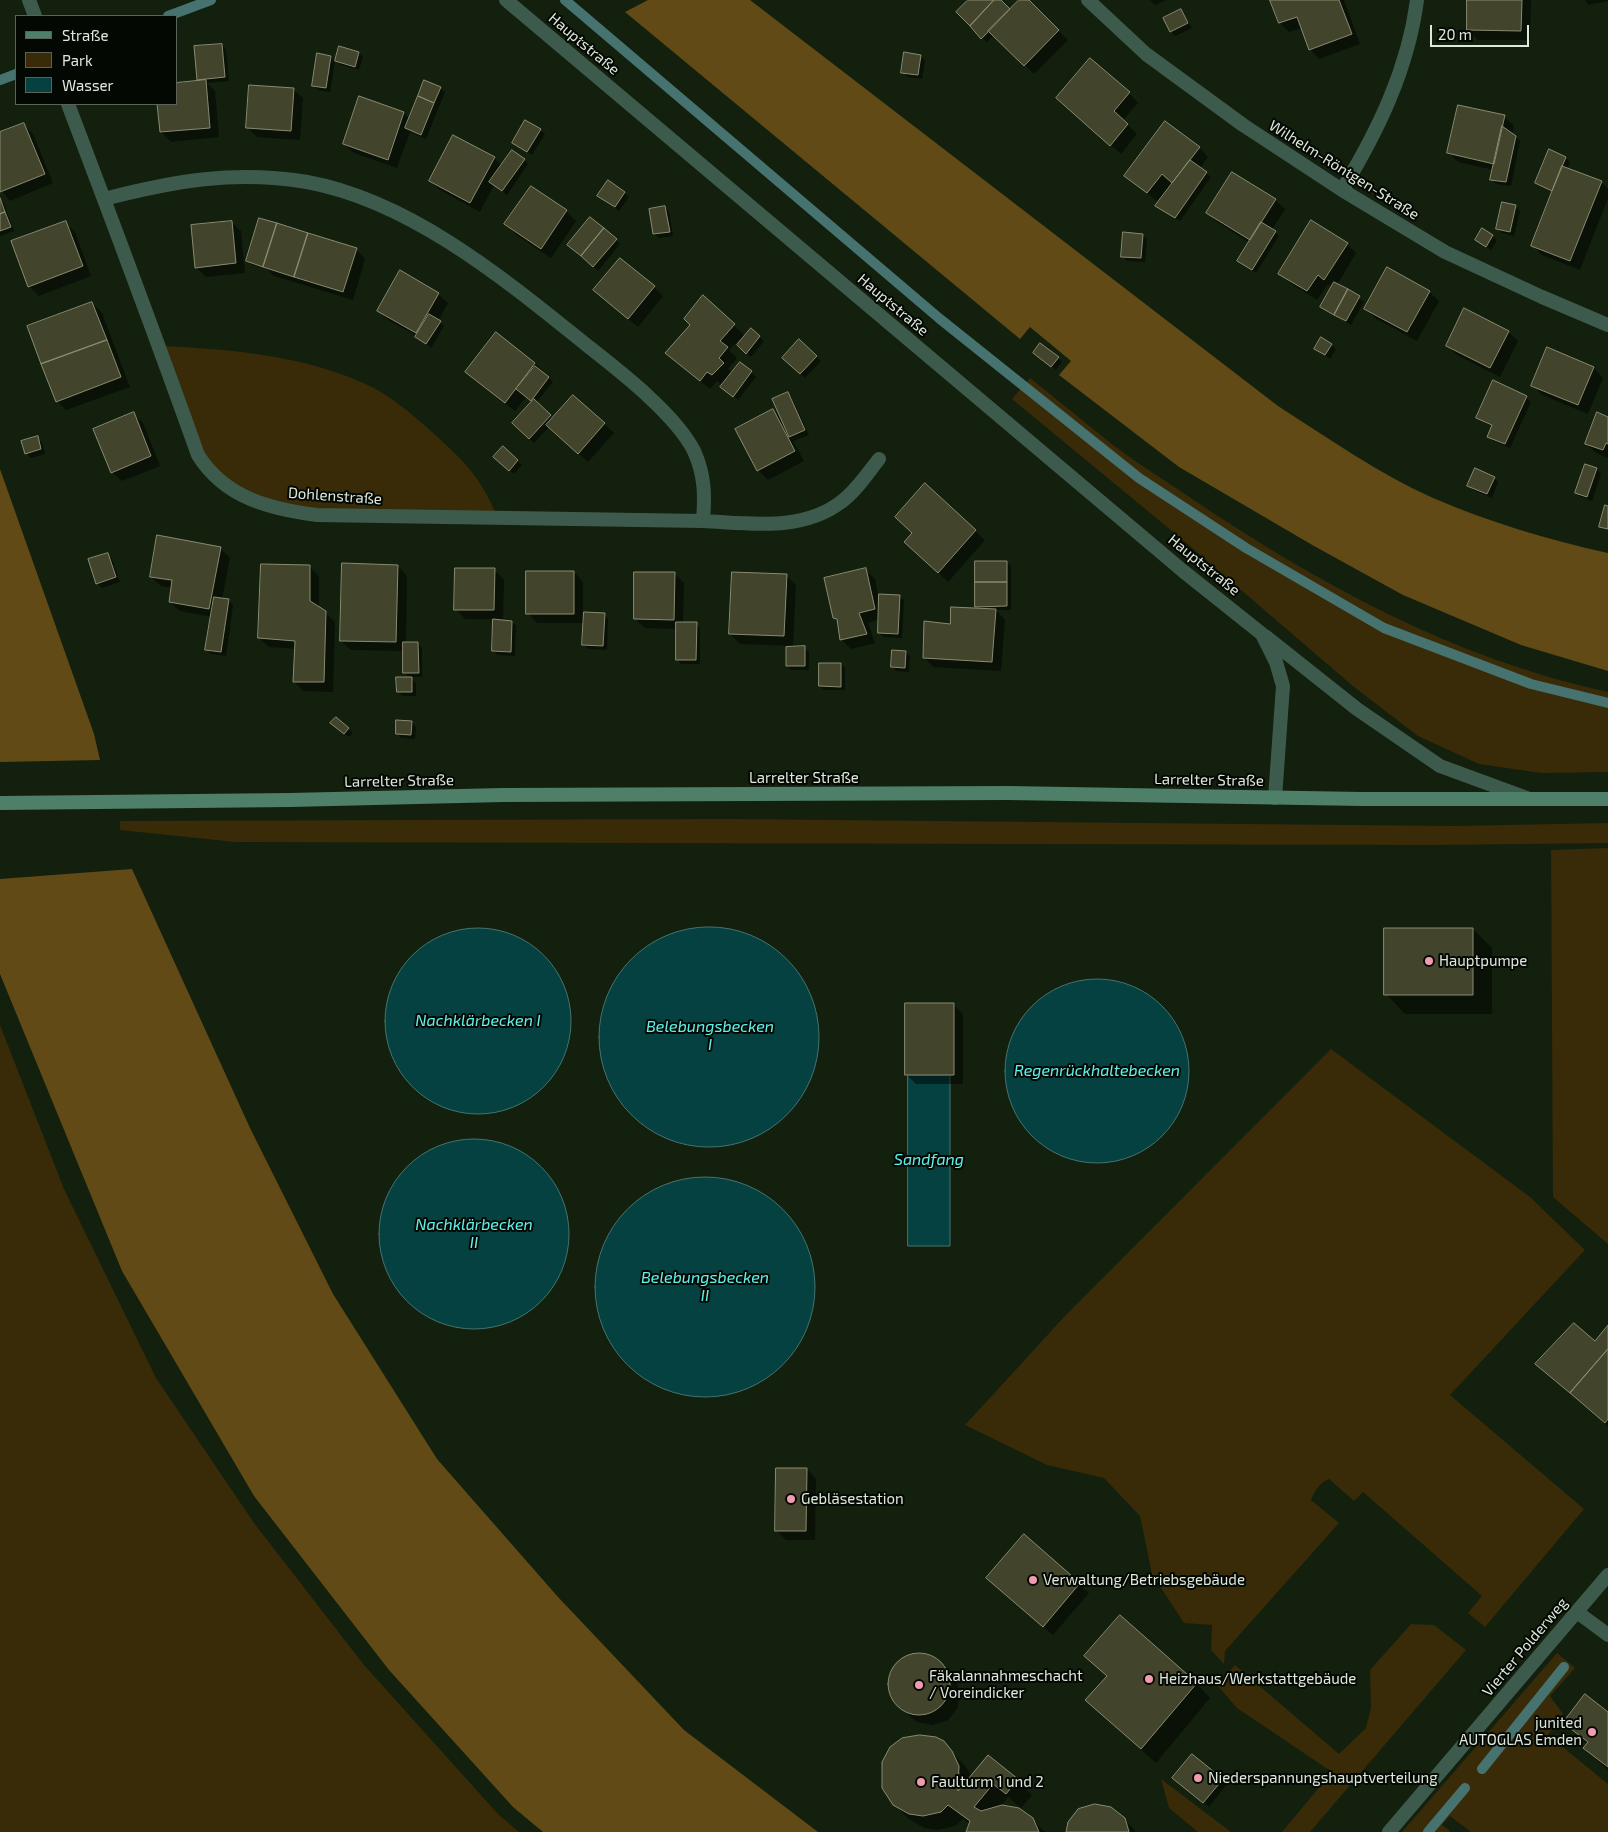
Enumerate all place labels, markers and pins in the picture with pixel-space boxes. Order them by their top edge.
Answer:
place label: Hauptpumpe [1439,952,1527,970]
marker: Hauptpumpe [1423,955,1435,967]
place label: Gebläsestation [801,1490,904,1508]
marker: Gebläsestation [785,1493,797,1505]
place label: Verwaltung/Betriebsgebäude [1043,1571,1245,1589]
marker: Verwaltung/Betriebsgebäude [1027,1574,1039,1586]
place label: Fäkalannahmeschacht / Voreindicker [929,1667,1083,1702]
place label: Heizhaus/Werkstattgebäude [1159,1670,1356,1688]
marker: Heizhaus/Werkstattgebäude [1143,1673,1155,1685]
marker: Fäkalannahmeschacht / Voreindicker [913,1679,925,1691]
place label: junited AUTOGLAS Emden [1459,1714,1582,1749]
marker: junited AUTOGLAS Emden [1586,1726,1598,1738]
place label: Niederspannungshauptverteilung [1208,1769,1438,1787]
marker: Niederspannungshauptverteilung [1192,1772,1204,1784]
place label: Faulturm 1 und 2 [931,1773,1044,1791]
marker: Faulturm 1 und 2 [915,1776,927,1788]

